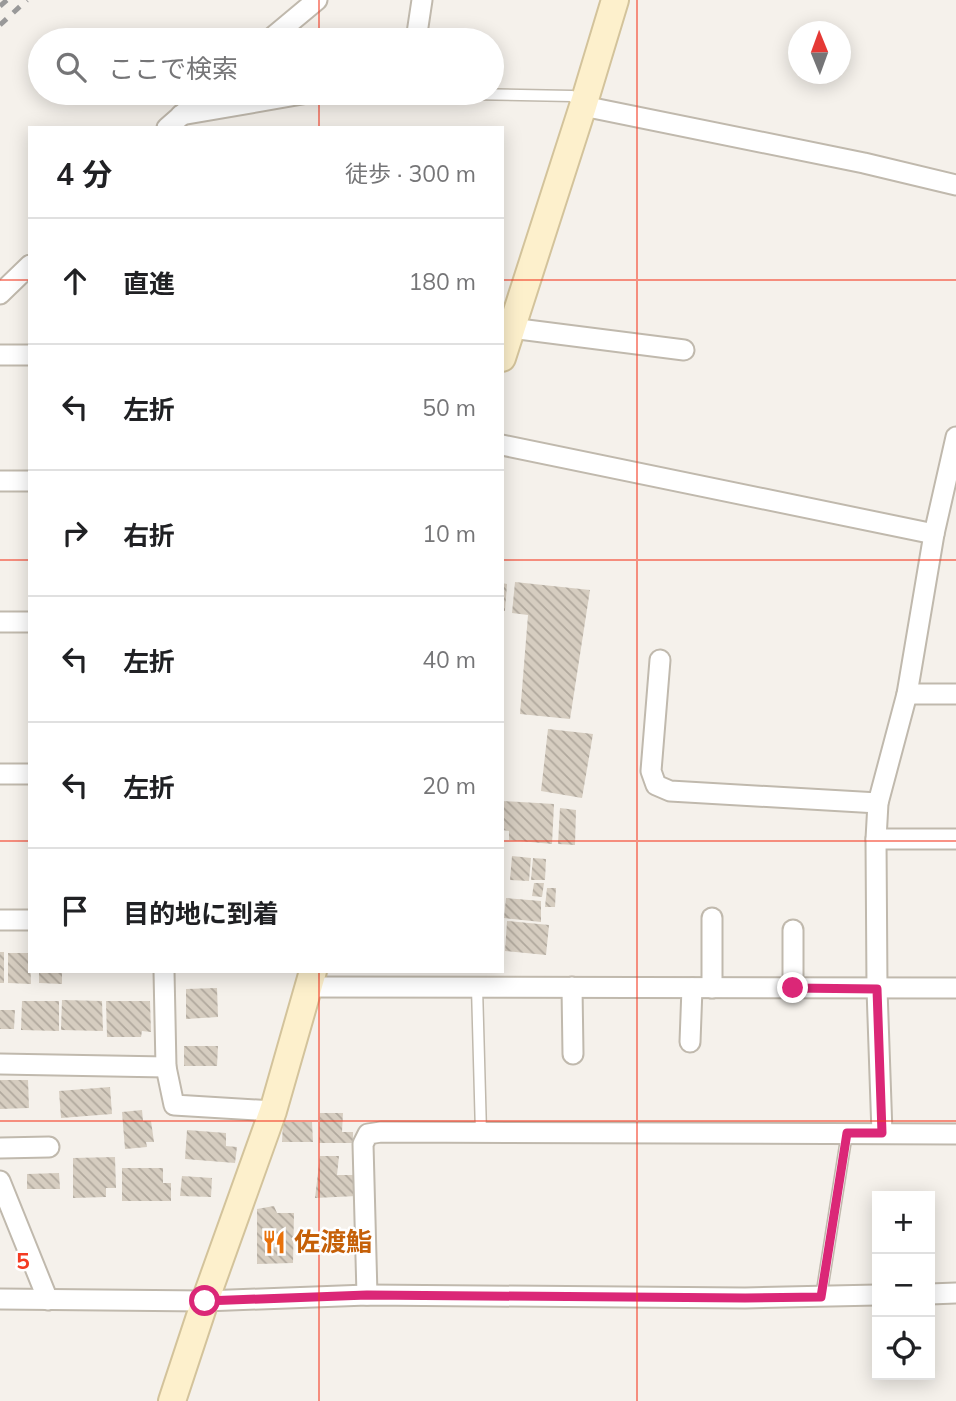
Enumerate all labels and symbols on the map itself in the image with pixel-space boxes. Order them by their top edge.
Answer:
north arrow [788,21,851,84]
route end [777,972,808,1003]
place label: 佐渡鮨 [294,1225,372,1258]
restaurant icon: 佐渡鮨 [260,1228,288,1256]
text: 5 [16,1246,30,1275]
route start [189,1285,220,1316]

